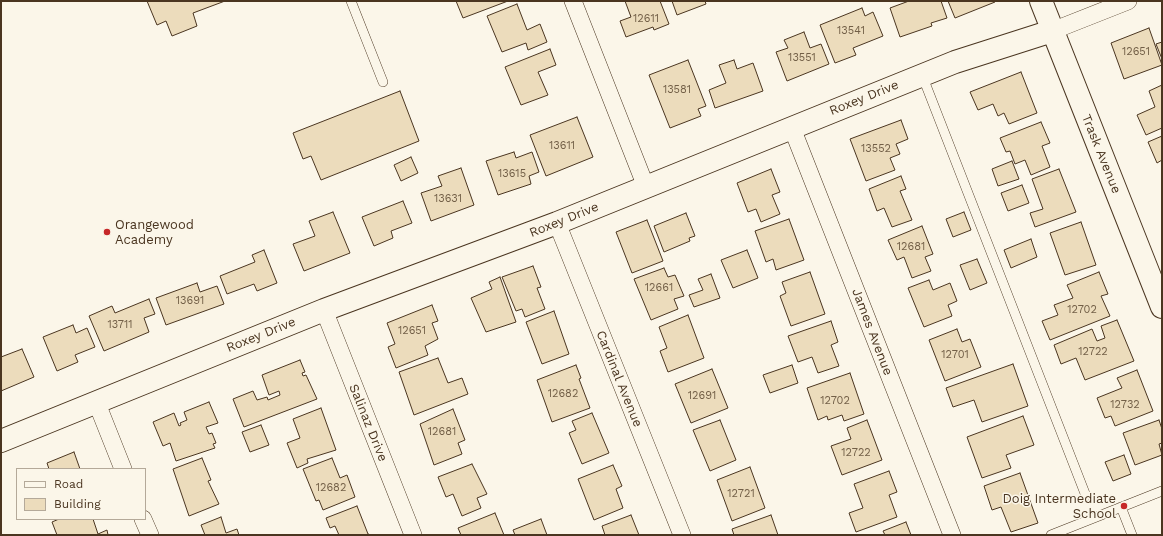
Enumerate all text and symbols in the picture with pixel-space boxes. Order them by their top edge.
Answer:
house number: 12611 [633,12,659,26]
house number: 13541 [837,24,865,38]
house number: 12651 [1122,45,1150,59]
house number: 13551 [788,51,816,65]
street label: Roxey Drive [827,77,901,119]
house number: 13581 [663,83,691,97]
street label: Trask Avenue [1078,112,1124,196]
house number: 13611 [549,139,575,153]
house number: 13552 [861,142,891,156]
house number: 13615 [498,167,526,181]
house number: 13631 [434,192,462,206]
street label: Roxey Drive [527,199,601,241]
place label: Orangewood Academy [115,217,194,248]
marker: Orangewood Academy [102,227,112,237]
house number: 12681 [897,240,925,254]
house number: 12661 [645,281,673,295]
street label: James Avenue [848,286,896,378]
house number: 13691 [176,294,204,308]
house number: 12702 [1067,303,1097,317]
street label: Roxey Drive [224,314,298,356]
house number: 13711 [107,318,133,332]
house number: 12651 [398,324,426,338]
street label: Cardinal Avenue [593,328,645,430]
house number: 12722 [1078,345,1108,359]
house number: 12701 [941,348,969,362]
street label: Salinaz Drive [345,382,391,464]
house number: 12682 [548,387,578,401]
house number: 12691 [688,389,716,403]
house number: 12702 [820,394,850,408]
house number: 12732 [1110,398,1140,412]
house number: 12681 [428,425,456,439]
house number: 12722 [841,446,871,460]
legend [16,468,146,520]
text: Road [54,477,83,491]
house number: 12682 [316,481,346,495]
house number: 12721 [727,487,755,501]
place label: Doig Intermediate School [1002,491,1116,522]
text: Building [54,497,101,511]
marker: Doig Intermediate School [1119,501,1129,511]

